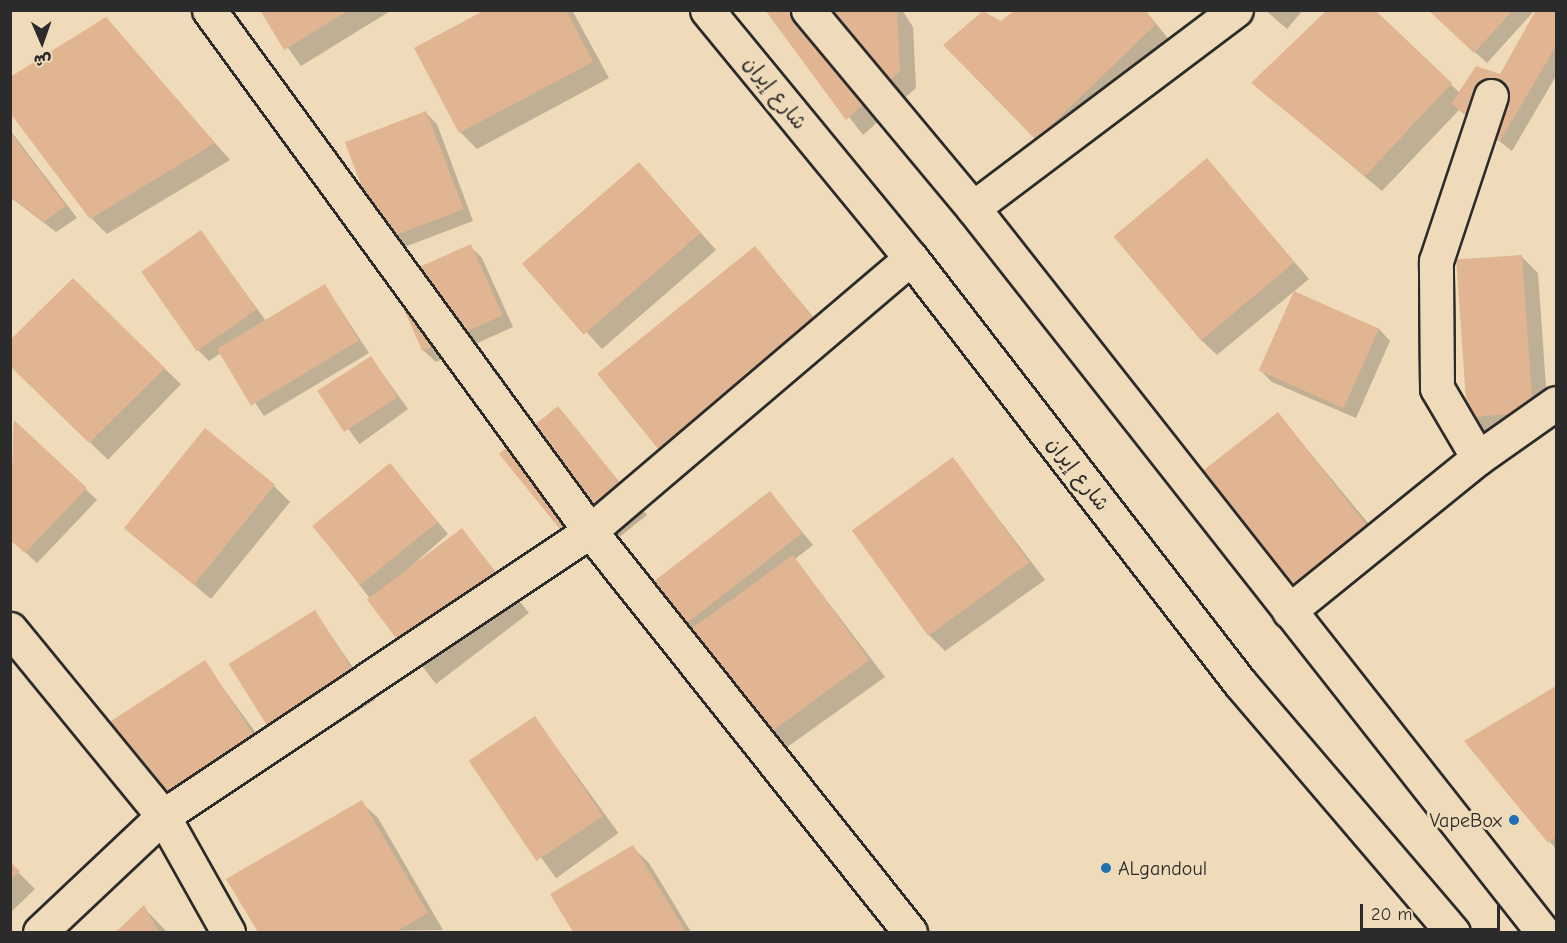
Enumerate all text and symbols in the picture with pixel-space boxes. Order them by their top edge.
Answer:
north arrow [12,12,72,72]
text: ش [34,51,52,69]
street label: شارع إيران [738,52,812,134]
street label: شارع إيران [1042,432,1114,516]
place label: VapeBox [1430,808,1502,832]
marker: VapeBox [1507,813,1521,827]
place label: ALgandoul [1118,856,1207,880]
marker: ALgandoul [1099,861,1113,875]
scale bar [1363,892,1502,930]
text: 20 m [1371,904,1412,925]

